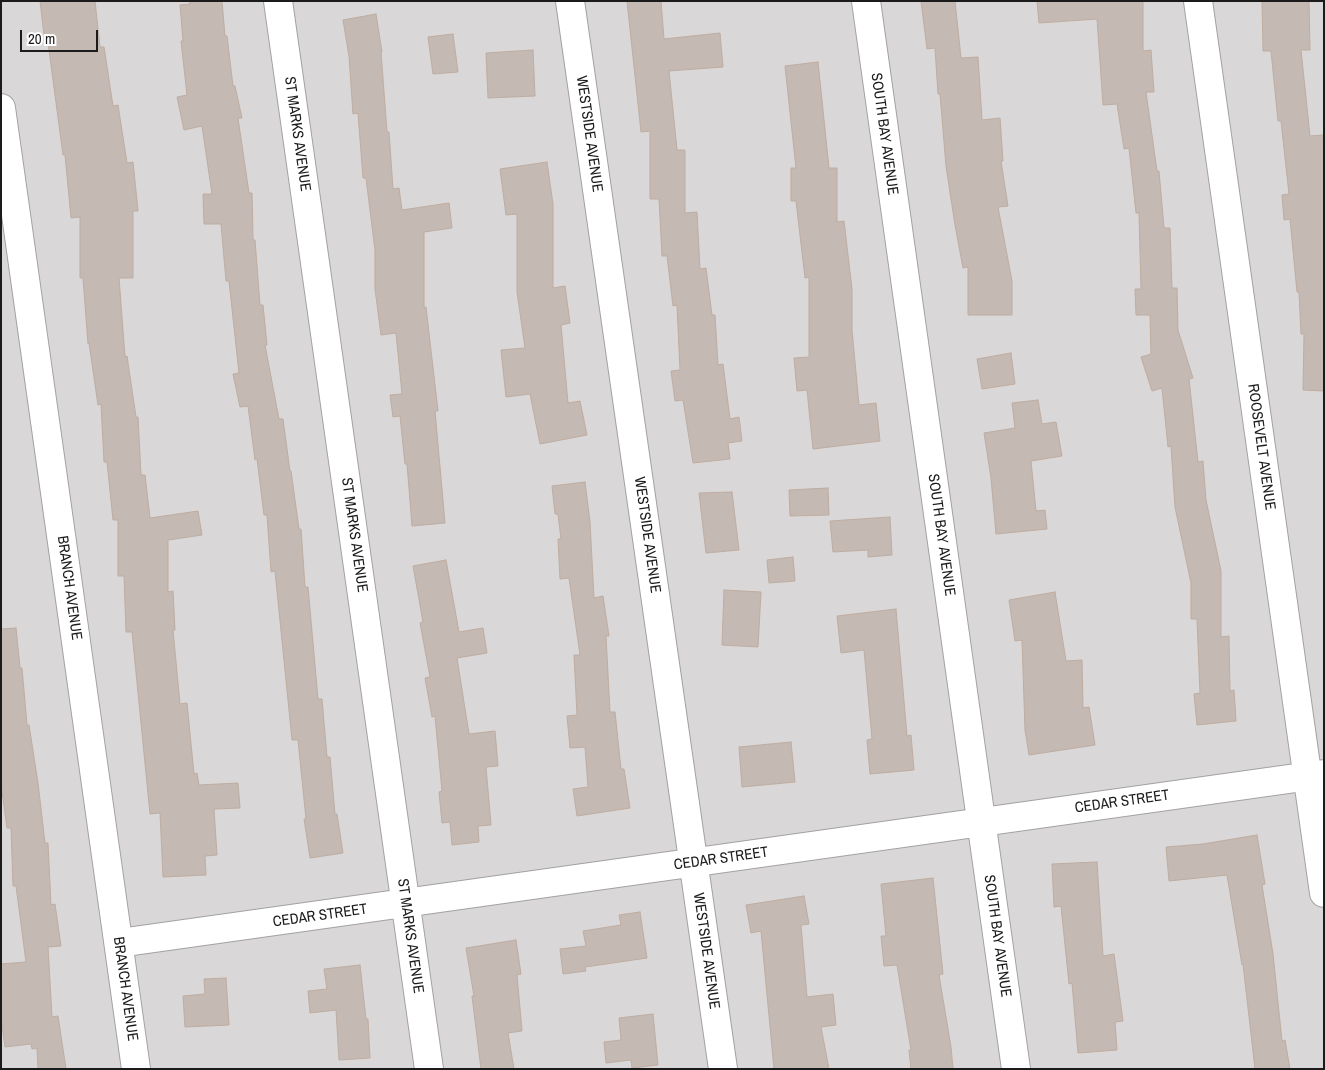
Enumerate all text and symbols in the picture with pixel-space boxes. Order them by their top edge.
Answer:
scale bar [22,20,100,52]
text: 20 m [28,28,55,49]
street label: SOUTH BAY AVENUE [867,72,901,196]
street label: ST MARKS AVENUE [280,75,314,193]
street label: WESTSIDE AVENUE [572,75,606,193]
street label: ROOSEVELT AVENUE [1243,383,1279,511]
street label: SOUTH BAY AVENUE [924,473,958,597]
street label: ST MARKS AVENUE [337,476,371,594]
street label: WESTSIDE AVENUE [630,476,664,594]
street label: BRANCH AVENUE [53,535,85,641]
street label: CEDAR STREET [1074,786,1170,818]
street label: CEDAR STREET [673,843,769,875]
street label: SOUTH BAY AVENUE [980,874,1014,998]
street label: ST MARKS AVENUE [393,877,427,995]
street label: WESTSIDE AVENUE [689,892,723,1010]
street label: CEDAR STREET [272,900,368,932]
street label: BRANCH AVENUE [109,936,141,1042]

